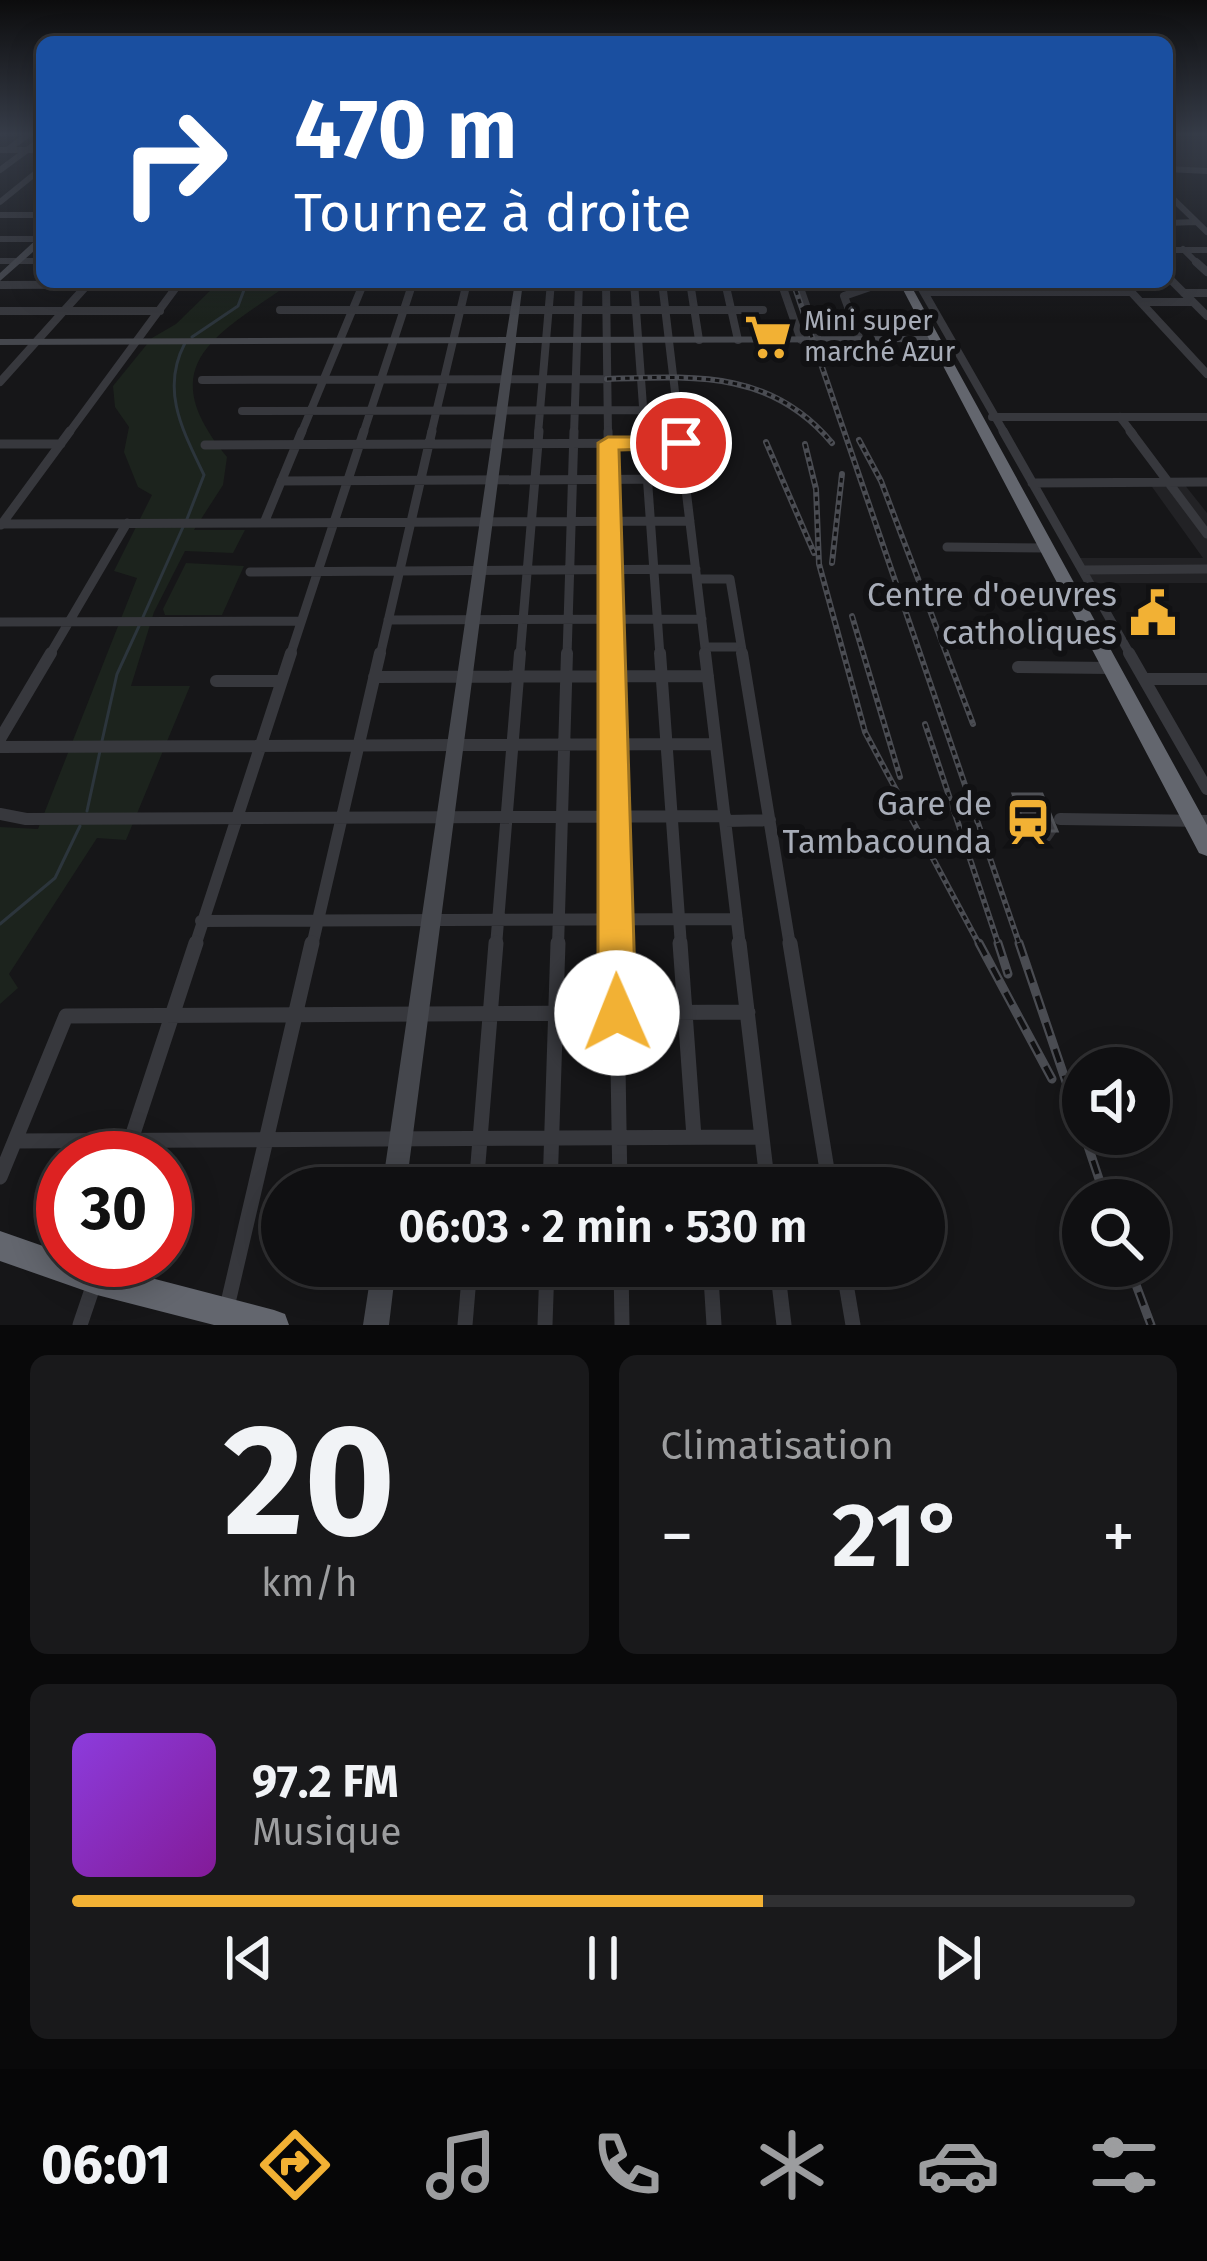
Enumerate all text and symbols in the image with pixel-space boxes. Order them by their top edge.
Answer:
text: 470 m [294,79,518,180]
icon: right [96,84,252,240]
text: Tournez à droite [294,181,691,245]
place label: Mini super marché Azur [804,305,956,368]
supermarket icon: Mini super marché Azur [743,312,793,362]
pin [630,392,732,494]
icon: arrive [648,410,714,476]
place label: Centre d'oeuvres catholiques [867,575,1117,653]
public building icon: Centre d'oeuvres catholiques [1128,588,1178,638]
place label: Gare de Tambacounda [783,784,992,862]
station icon: Gare de Tambacounda [1003,797,1053,847]
position arrow [554,950,680,1076]
map controls [1062,1047,1170,1287]
button: sound [1062,1047,1170,1155]
speed limit sign: 30 [36,1131,192,1287]
button: search [1062,1179,1170,1287]
text: 06:03 · 2 min · 530 m [399,1200,807,1254]
text: 20 [223,1388,395,1575]
text: Climatisation [661,1423,894,1469]
text: 21° [832,1482,964,1590]
text: − [661,1497,694,1576]
text: + [1102,1497,1135,1576]
text: km/h [261,1560,358,1606]
text: 97.2 FM [252,1755,399,1809]
text: Musique [252,1809,402,1855]
icon: previous [216,1925,282,1991]
icon: pause [570,1925,636,1991]
icon: next [925,1925,991,1991]
icon: directions [253,2123,337,2207]
icon: music [419,2123,503,2207]
icon: phone [585,2123,669,2207]
icon: climate [750,2123,834,2207]
icon: car [916,2123,1000,2207]
icon: filters [1082,2123,1166,2207]
text: 06:01 [41,2133,171,2197]

